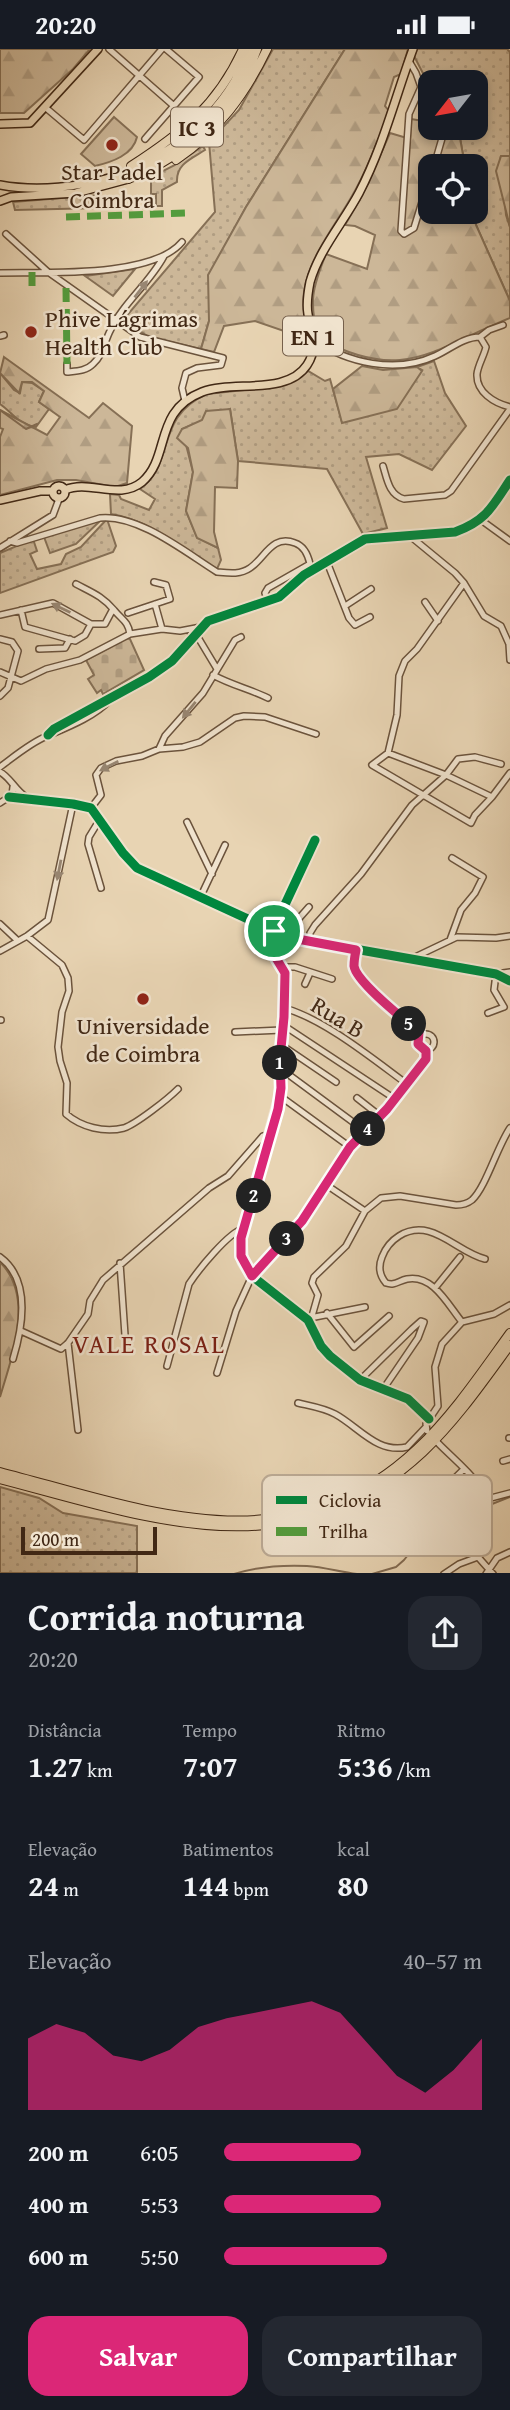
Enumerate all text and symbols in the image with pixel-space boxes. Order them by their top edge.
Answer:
text: 20:20 [35,5,96,44]
north arrow [418,70,488,140]
map controls [418,70,488,224]
road number: IC 3 [171,107,223,146]
marker: Star Padel Coimbra [104,137,120,153]
place label: Star Padel Coimbra [61,154,163,217]
button: locate [418,154,488,224]
one-way arrow [134,280,149,298]
place label: Phive Lágrimas Health Club [45,301,198,364]
road number: EN 1 [283,317,343,355]
marker: Phive Lágrimas Health Club [23,324,39,340]
one-way arrow [51,603,71,614]
one-way arrow [182,702,197,719]
one-way arrow [99,761,119,772]
one-way arrow [54,859,65,881]
pin [244,901,304,961]
icon: arrive [255,912,293,950]
street label: Rua B [305,987,371,1047]
marker: Universidade de Coimbra [135,991,151,1007]
pin: 5 [392,1007,426,1041]
place label: Universidade de Coimbra [76,1008,210,1071]
text: 5 [404,1009,413,1037]
pin: 1 [262,1045,298,1081]
text: 1 [275,1048,284,1076]
pin: 4 [350,1111,386,1147]
text: 4 [363,1114,372,1142]
pin: 2 [236,1179,272,1213]
text: 2 [249,1181,258,1209]
pin: 3 [270,1221,304,1257]
text: 3 [282,1224,291,1252]
district label: VALE ROSAL [72,1324,226,1363]
legend [262,1475,492,1556]
text: Ciclovia [319,1486,381,1514]
text: Trilha [319,1517,368,1545]
scale bar [21,1525,158,1556]
text: 200 m [32,1525,79,1553]
text: Corrida noturna [28,1588,304,1644]
button: share [408,1596,482,1670]
text: 20:20 [28,1642,78,1675]
text: Distância [28,1716,102,1744]
text: Tempo [183,1716,237,1744]
text: Ritmo [337,1716,386,1744]
text: 1.27 [28,1744,83,1788]
text: 7:07 [183,1744,238,1788]
text: 5:36 [337,1744,392,1788]
text: km [83,1756,112,1784]
text: /km [392,1756,431,1784]
text: Elevação [28,1835,97,1863]
text: Batimentos [183,1835,274,1863]
text: kcal [337,1835,370,1863]
text: 24 [28,1863,59,1907]
text: 144 [183,1863,229,1907]
text: 80 [337,1863,368,1907]
text: m [59,1875,79,1903]
text: bpm [229,1875,269,1903]
text: Elevação [28,1944,112,1977]
text: 40–57 m [403,1944,482,1977]
text: 200 m [28,2136,89,2169]
text: 6:05 [140,2136,179,2169]
text: 400 m [28,2188,89,2221]
text: 5:53 [140,2188,179,2221]
text: 600 m [28,2240,89,2273]
text: 5:50 [140,2240,179,2273]
button: Salvar [28,2316,248,2396]
button: Compartilhar [262,2316,482,2396]

